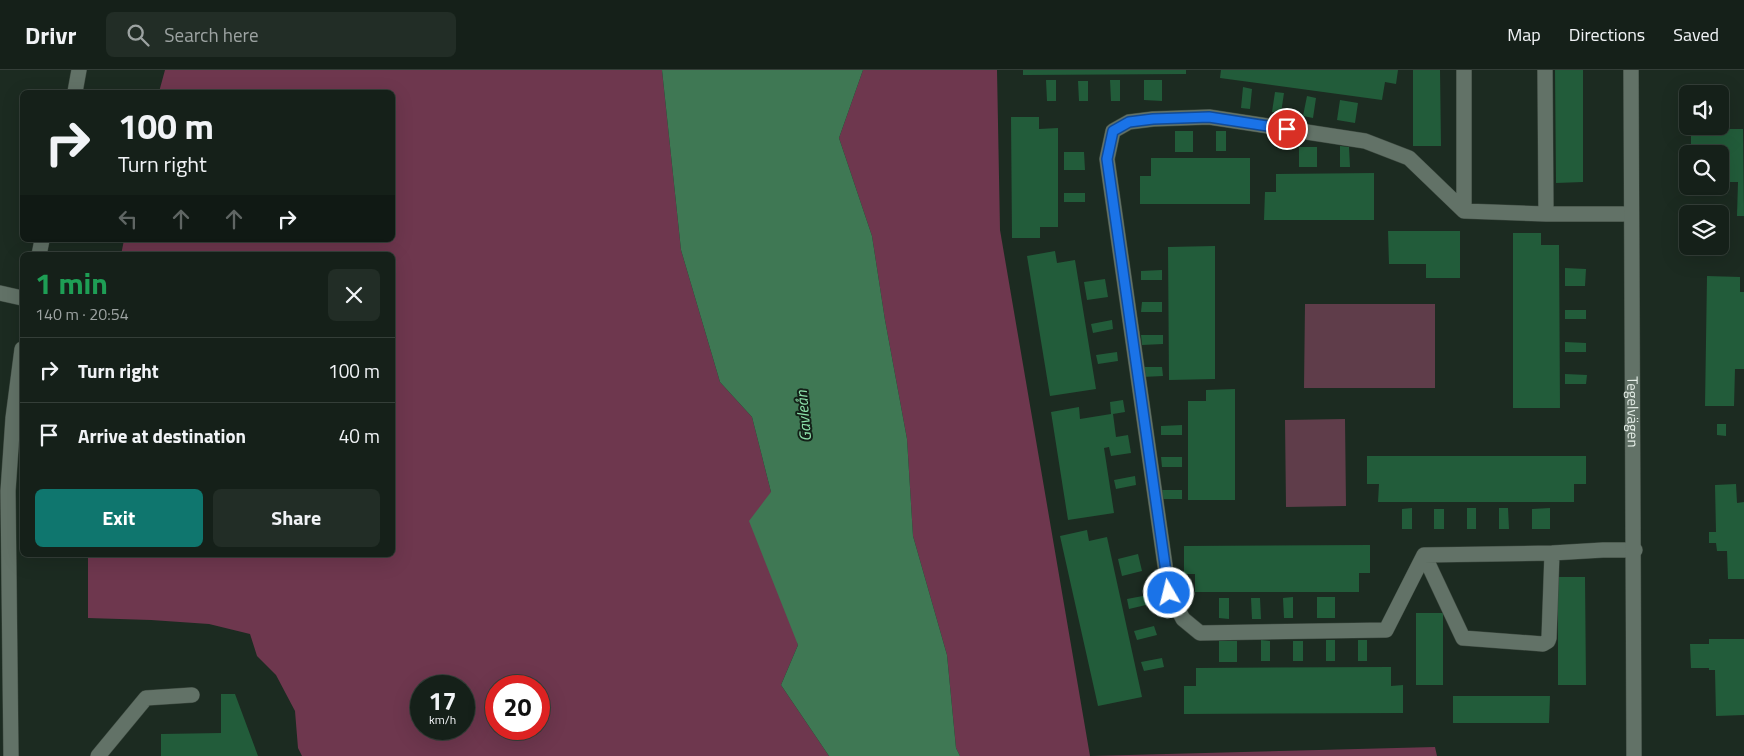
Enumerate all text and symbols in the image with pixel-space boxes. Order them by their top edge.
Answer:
search box [106,12,456,57]
text: Drivr [25,17,76,53]
text: Search here [164,20,259,49]
icon: search [124,21,152,49]
text: Map [1507,21,1541,48]
text: Directions [1569,21,1645,48]
text: Saved [1673,21,1719,48]
map controls [1679,85,1729,255]
button: sound [1679,85,1729,135]
text: 100 m [118,99,214,153]
pin [1266,108,1308,150]
icon: right [35,110,100,175]
icon: arrive [1273,115,1301,143]
button: search [1679,145,1729,195]
text: Turn right [118,147,207,181]
icon: left [114,205,142,233]
icon: ahead [167,205,195,233]
icon: ahead [220,205,248,233]
icon: right [273,205,301,233]
button: layers [1679,205,1729,255]
text: 1 min [35,260,108,306]
button: close [328,269,380,321]
text: 140 m · 20:54 [35,302,129,326]
icon: right [35,356,63,384]
text: Turn right [78,356,159,385]
text: 100 m [328,356,380,385]
street label: Tegelvägen [1621,376,1645,448]
water label: Gavleån [789,388,817,443]
icon: arrive [35,421,63,449]
text: Arrive at destination [78,421,246,450]
text: 40 m [339,421,380,450]
button: Exit [35,489,203,547]
button: Share [213,489,380,547]
position arrow [1142,566,1194,618]
speed limit sign: 20 [485,675,550,740]
text: 17 [428,682,457,720]
text: km/h [429,710,456,729]

